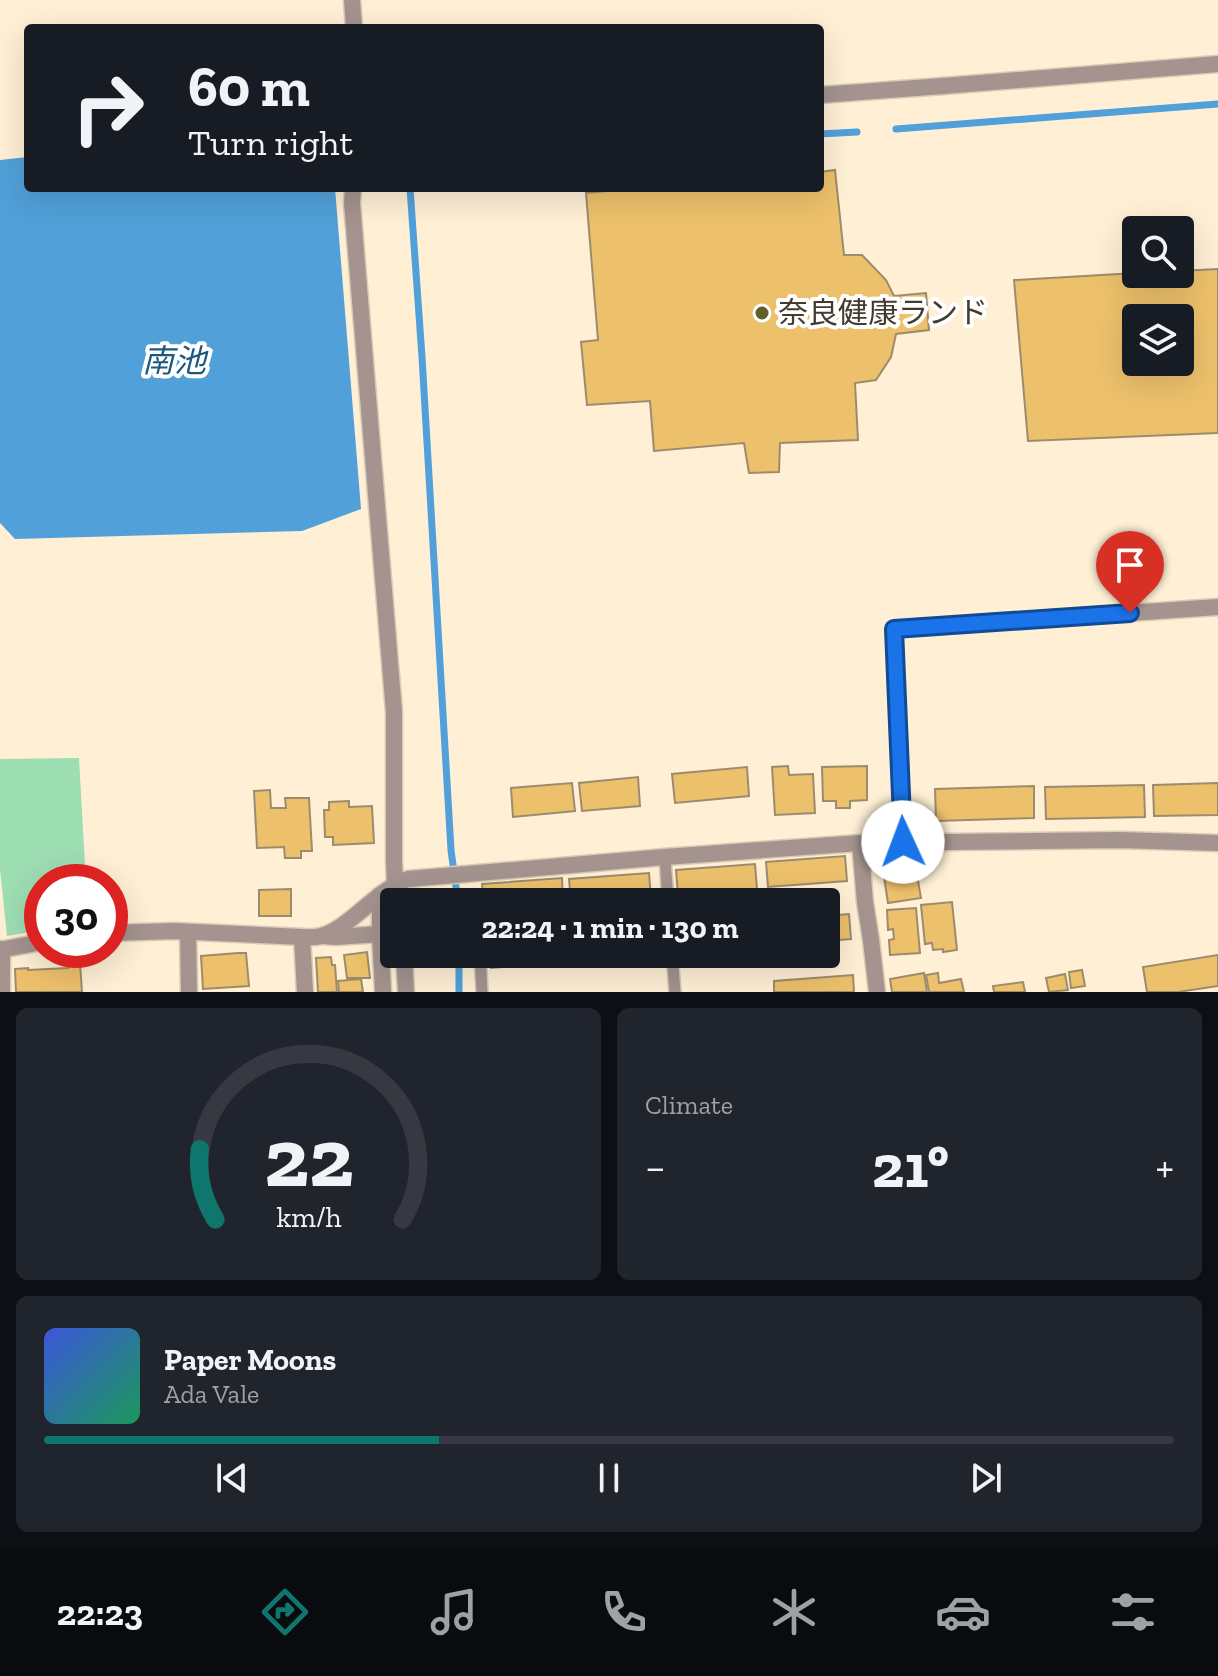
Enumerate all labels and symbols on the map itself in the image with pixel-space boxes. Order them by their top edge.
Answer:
place label: 奈良健康ランド [778,295,988,331]
marker: 奈良健康ランド [753,304,771,322]
water label: 南池 [142,342,209,380]
pin [1096,531,1164,613]
position arrow [861,800,945,884]
speed limit sign: 30 [24,864,128,968]

